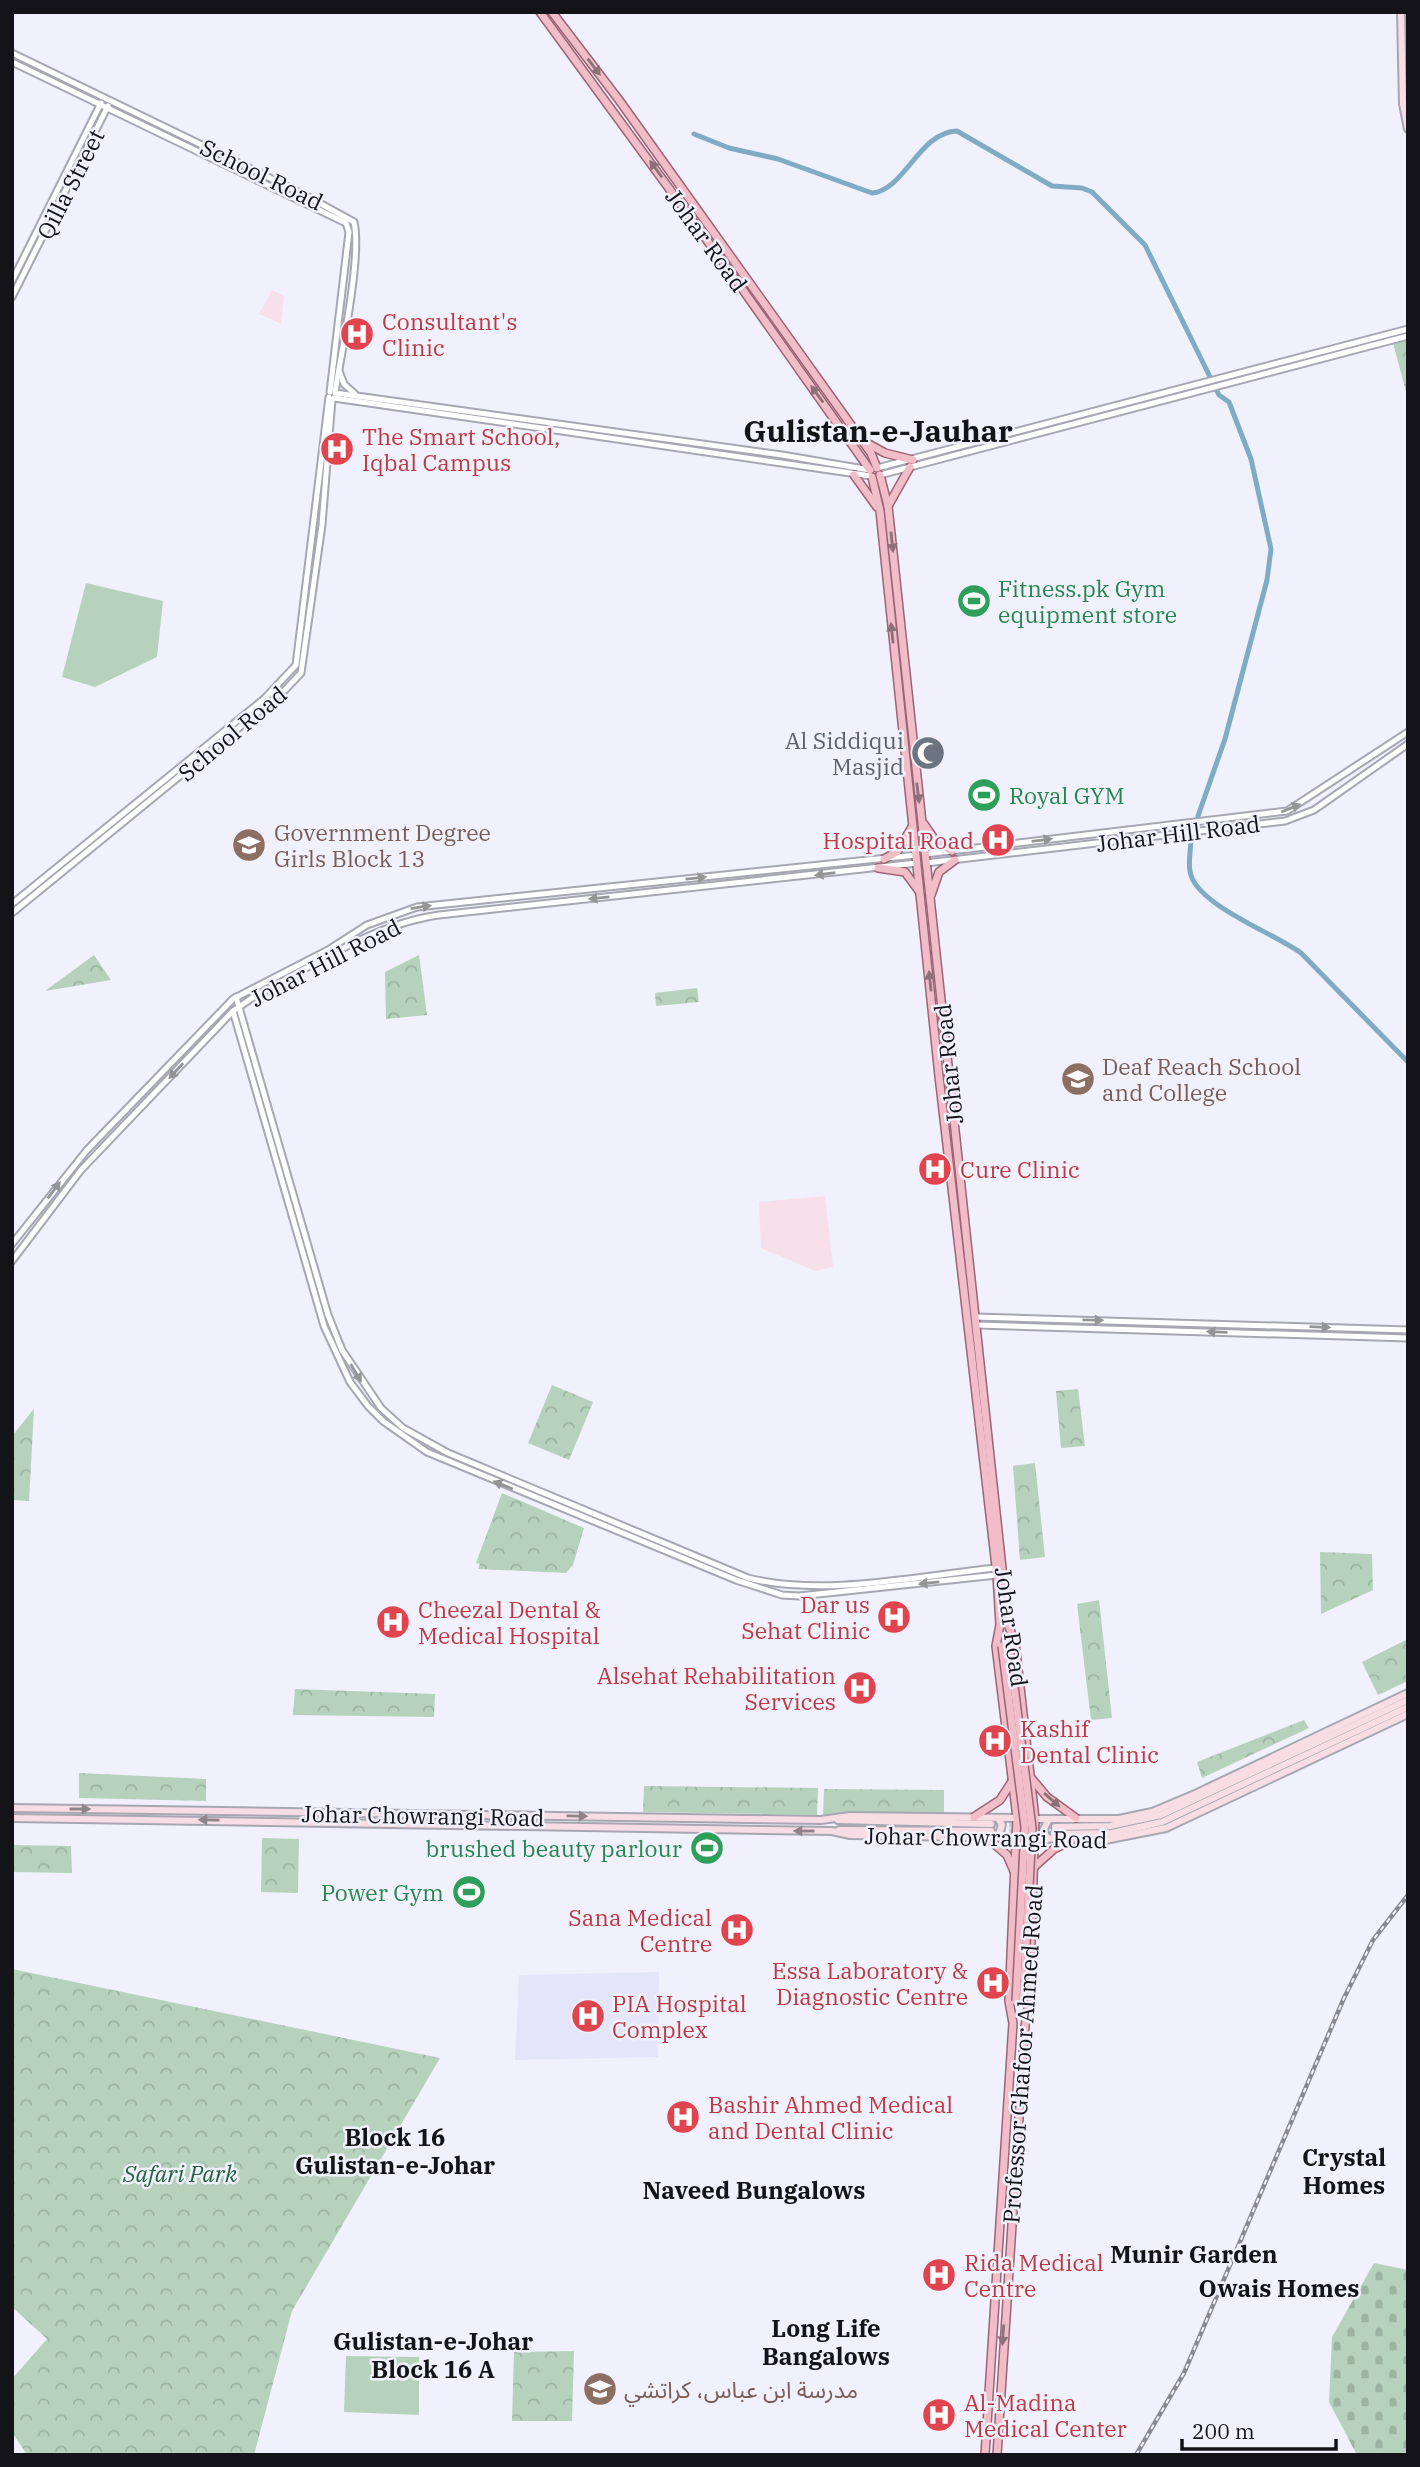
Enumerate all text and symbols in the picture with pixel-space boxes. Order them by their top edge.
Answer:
one-way arrow [586,57,601,75]
street label: Qilla Street [29,124,111,244]
street label: School Road [196,131,328,217]
one-way arrow [649,160,663,179]
street label: Johar Road [659,182,755,298]
place label: Consultant's Clinic [382,306,517,362]
hospital icon: Consultant's Clinic [338,315,376,353]
one-way arrow [810,385,824,403]
district label: Gulistan-e-Jauhar [743,411,1013,450]
place label: The Smart School, Iqbal Campus [362,421,560,477]
hospital icon: The Smart School, Iqbal Campus [318,430,356,468]
one-way arrow [887,531,898,553]
place label: Fitness.pk Gym equipment store [998,573,1177,629]
sports icon: Fitness.pk Gym equipment store [955,582,993,620]
one-way arrow [887,622,898,644]
street label: School Road [171,679,293,787]
place label: Al Siddiqui Masjid [785,725,904,781]
mosque icon: Al Siddiqui Masjid [909,734,947,772]
sports icon: Royal GYM [965,776,1003,814]
place label: Royal GYM [1009,780,1125,810]
one-way arrow [913,782,924,804]
one-way arrow [1281,802,1302,813]
street label: Johar Hill Road [1094,808,1262,858]
place label: Government Degree Girls Block 13 [274,817,491,873]
hospital icon: Hospital Road [979,821,1017,859]
place label: Hospital Road [823,825,974,855]
school or university icon: Government Degree Girls Block 13 [230,826,268,864]
one-way arrow [1031,834,1053,845]
one-way arrow [814,868,836,879]
one-way arrow [685,872,707,883]
one-way arrow [588,893,610,904]
one-way arrow [410,901,432,912]
street label: Johar Hill Road [245,911,405,1013]
one-way arrow [924,970,935,992]
street label: Johar Road [927,1002,969,1126]
place label: Deaf Reach School and College [1102,1051,1301,1107]
school or university icon: Deaf Reach School and College [1059,1060,1097,1098]
one-way arrow [168,1062,184,1080]
hospital icon: Cure Clinic [916,1150,954,1188]
place label: Cure Clinic [960,1154,1080,1184]
one-way arrow [46,1181,60,1199]
one-way arrow [1082,1314,1104,1325]
one-way arrow [1309,1321,1331,1333]
one-way arrow [1206,1327,1228,1338]
one-way arrow [349,1364,362,1383]
one-way arrow [492,1479,513,1490]
street label: Johar Road [989,1565,1035,1689]
one-way arrow [918,1577,940,1588]
place label: Dar us Sehat Clinic [741,1589,870,1645]
place label: Cheezal Dental & Medical Hospital [418,1594,601,1650]
hospital icon: Dar us Sehat Clinic [875,1598,913,1636]
hospital icon: Cheezal Dental & Medical Hospital [374,1603,412,1641]
place label: Alsehat Rehabilitation Services [597,1660,836,1716]
hospital icon: Alsehat Rehabilitation Services [841,1669,879,1707]
place label: Kashif Dental Clinic [1020,1713,1159,1769]
hospital icon: Kashif Dental Clinic [976,1722,1014,1760]
one-way arrow [1044,1792,1061,1807]
street label: Johar Chowrangi Road [301,1798,545,1832]
one-way arrow [70,1803,92,1815]
one-way arrow [567,1810,589,1822]
one-way arrow [198,1814,220,1826]
street label: Johar Chowrangi Road [864,1820,1108,1854]
one-way arrow [792,1825,814,1837]
sports icon: brushed beauty parlour [688,1829,726,1867]
place label: brushed beauty parlour [426,1833,682,1863]
sports icon: Power Gym [450,1873,488,1911]
place label: Power Gym [321,1877,444,1907]
street label: Professor Ghafoor Ahmed Road [995,1884,1049,2224]
place label: Sana Medical Centre [568,1902,712,1958]
hospital icon: Sana Medical Centre [718,1911,756,1949]
place label: Essa Laboratory & Diagnostic Centre [772,1955,968,2011]
hospital icon: Essa Laboratory & Diagnostic Centre [974,1964,1012,2002]
place label: PIA Hospital Complex [612,1988,747,2044]
hospital icon: PIA Hospital Complex [569,1997,607,2035]
place label: Bashir Ahmed Medical and Dental Clinic [708,2089,953,2145]
hospital icon: Bashir Ahmed Medical and Dental Clinic [664,2098,702,2136]
district label: Block 16 Gulistan-e-Johar [295,2121,495,2181]
district label: Crystal Homes [1302,2141,1386,2201]
park label: Safari Park [122,2158,238,2188]
district label: Naveed Bungalows [643,2174,865,2206]
district label: Munir Garden [1110,2238,1278,2270]
place label: Rida Medical Centre [964,2247,1104,2303]
hospital icon: Rida Medical Centre [920,2256,958,2294]
district label: Owais Homes [1198,2272,1360,2304]
district label: Long Life Bangalows [762,2312,890,2372]
district label: Gulistan-e-Johar Block 16 A [333,2325,533,2385]
one-way arrow [997,2325,1008,2347]
school or university icon: مدرسة ابن عباس، كراتشي [581,2370,619,2408]
place label: مدرسة ابن عباس، كراتشي [624,2374,858,2407]
place label: Al-Madina Medical Center [964,2387,1127,2443]
hospital icon: Al-Madina Medical Center [920,2396,958,2434]
scale bar [1182,2408,1336,2452]
text: 200 m [1192,2417,1255,2445]

